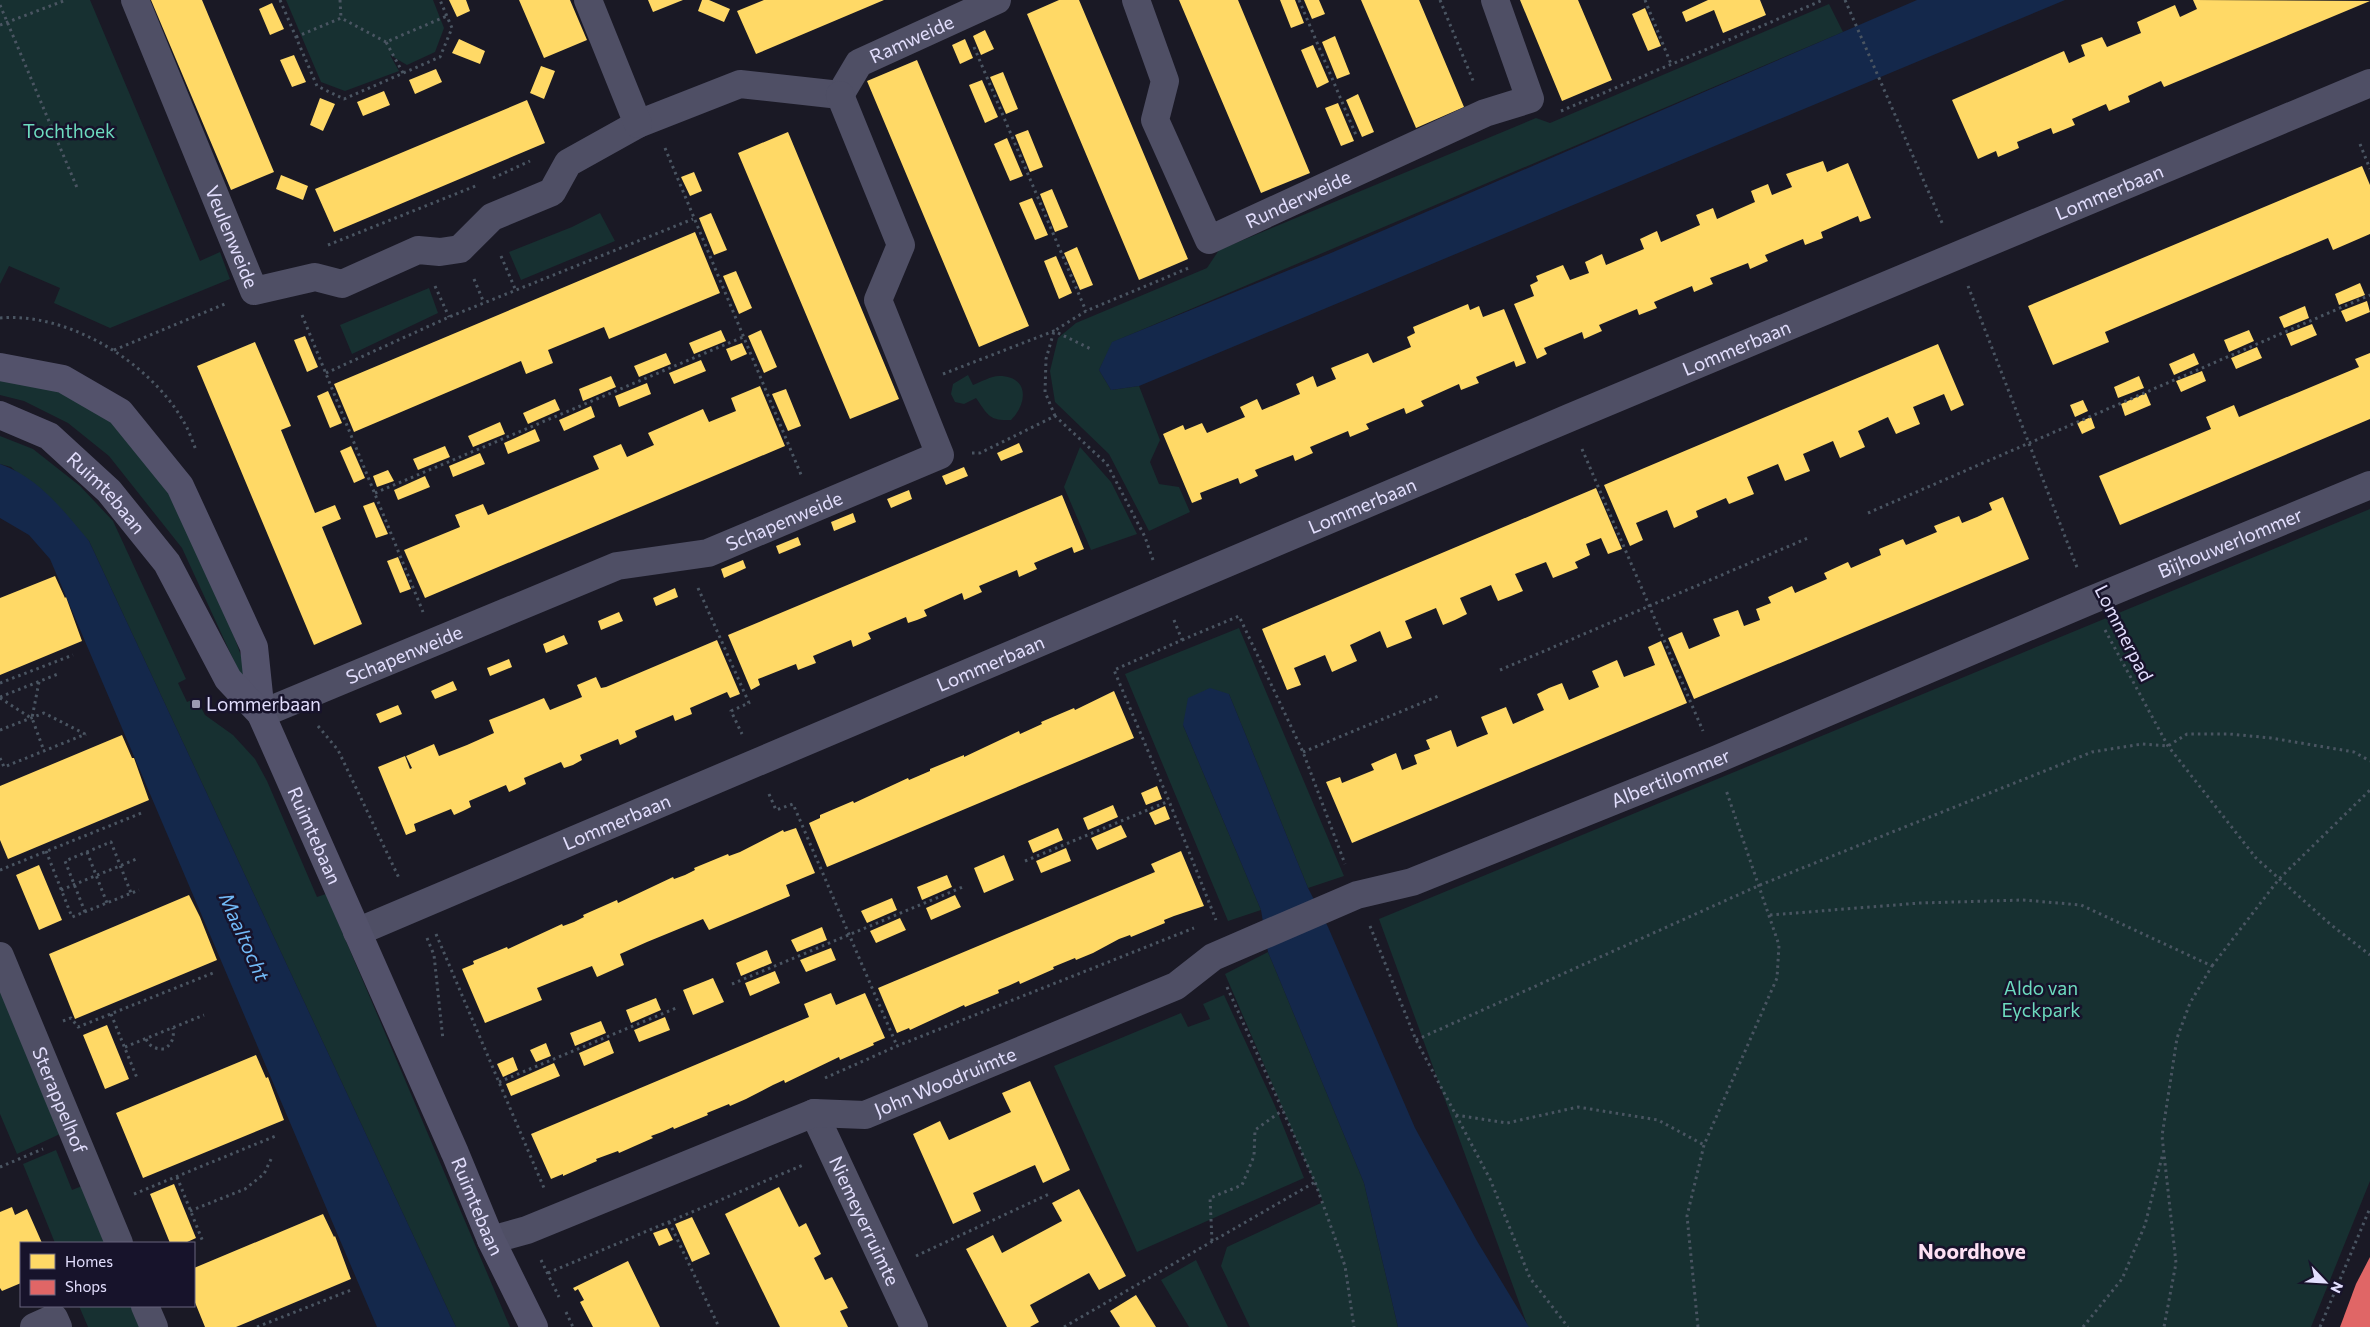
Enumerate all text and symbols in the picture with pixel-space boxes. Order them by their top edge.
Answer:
street label: Ramweide [866,9,957,68]
park label: Tochthoek [23,119,115,142]
street label: Lommerbaan [2051,159,2166,224]
street label: Runderweide [1242,164,1354,233]
street label: Veulenweide [201,182,264,291]
street label: Lommerbaan [1679,315,1794,380]
street label: Ruimtebaan [63,446,151,538]
street label: Lommerbaan [1305,472,1420,538]
street label: Schapenweide [722,486,845,555]
street label: Bijhouwerlommer [2154,502,2306,582]
street label: Lommerpad [2090,581,2159,685]
street label: Schapenweide [342,620,466,688]
street label: Lommerbaan [933,630,1048,696]
place label: Lommerbaan [206,692,321,715]
marker: Lommerbaan [190,698,202,710]
street label: Albertilommer [1607,743,1734,812]
street label: Ruimtebaan [283,783,347,888]
street label: Lommerbaan [559,788,674,854]
water label: Maaltocht [215,889,275,985]
park label: Aldo van Eyckpark [2001,976,2081,1021]
street label: John Woodruimte [871,1042,1019,1121]
street label: Sterappelhof [28,1043,93,1157]
street label: Niemeyerruimte [825,1152,905,1289]
street label: Ruimtebaan [447,1153,509,1259]
district label: Noordhove [1918,1238,2026,1263]
legend [20,1242,195,1307]
text: Homes [65,1252,113,1270]
north arrow [2300,1257,2350,1307]
text: Shops [65,1277,107,1295]
text: N [2327,1279,2347,1296]

